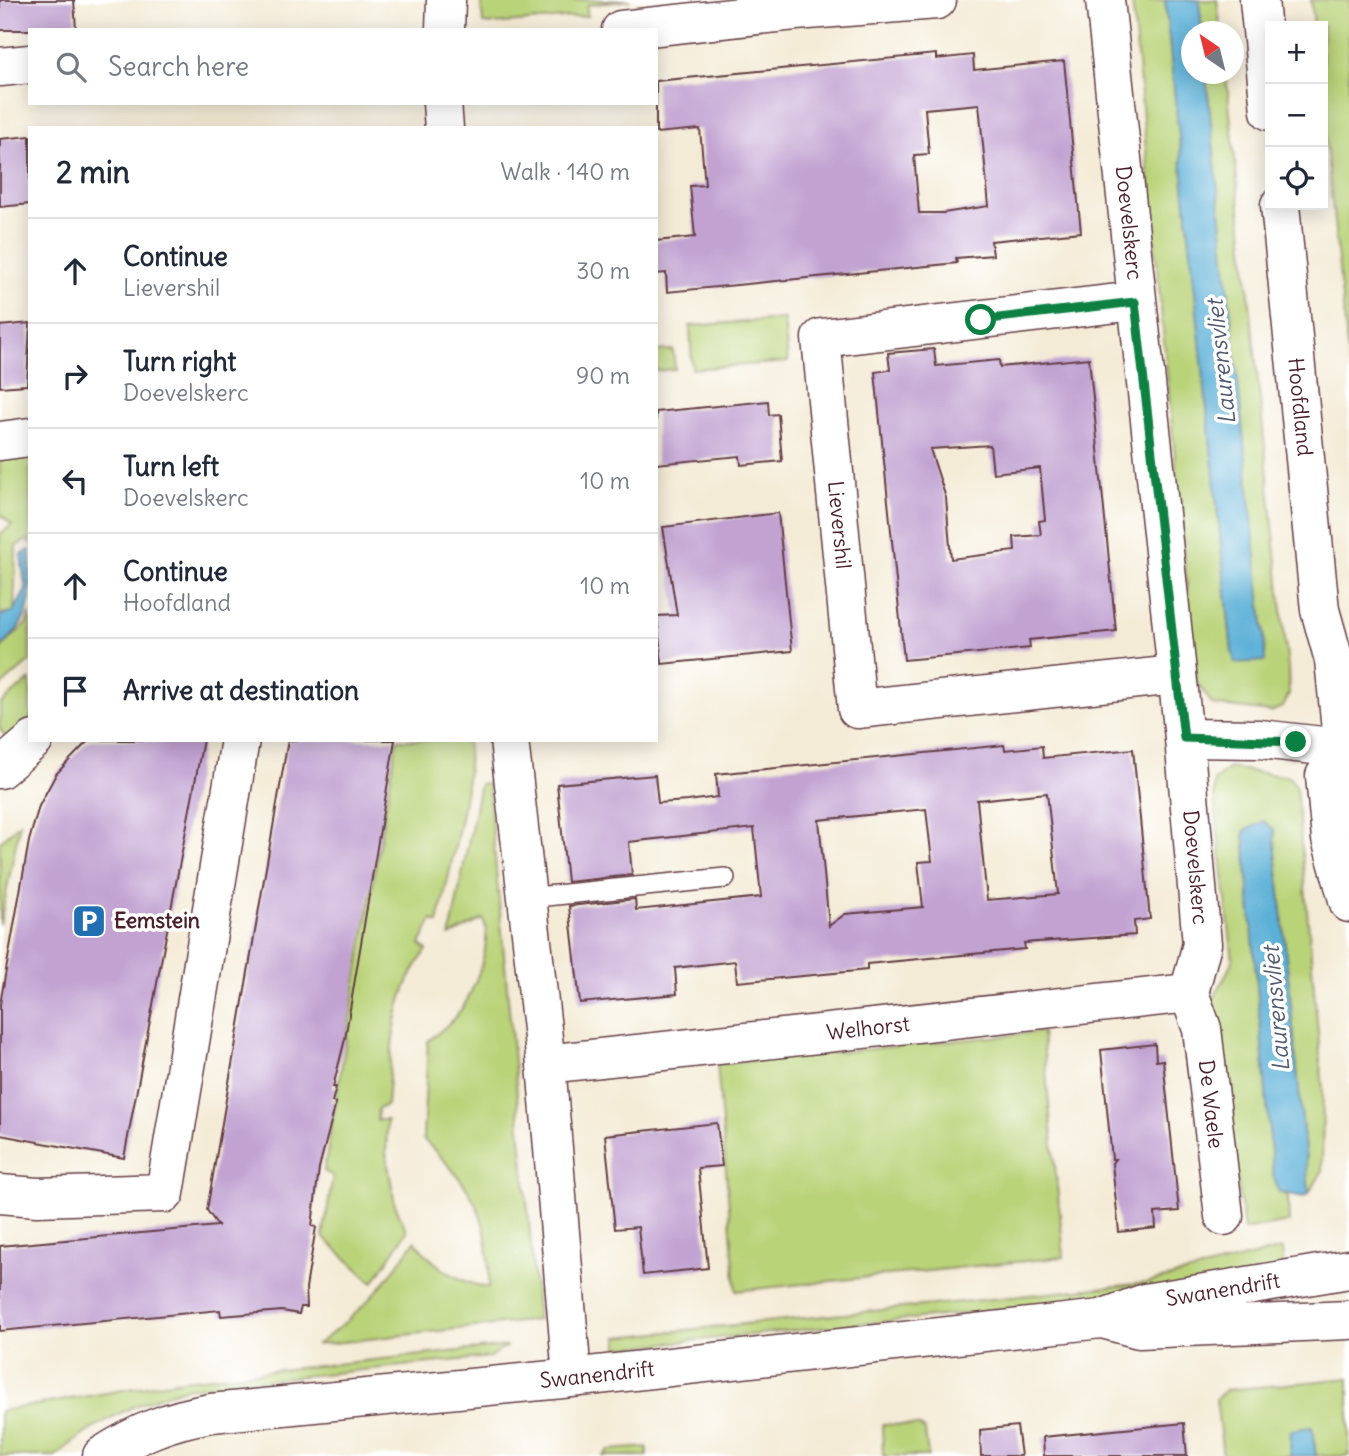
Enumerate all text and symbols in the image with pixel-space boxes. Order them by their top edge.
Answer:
north arrow [1181,21,1244,84]
map controls [1265,21,1328,210]
button: + [1265,21,1328,84]
search box [28,28,658,105]
icon: search [52,48,90,86]
text: Search here [108,50,249,83]
button: − [1265,84,1328,147]
button: locate [1265,147,1328,210]
text: 2 min [56,153,130,191]
text: Walk · 140 m [501,157,630,186]
street label: Doevelskerc [1110,164,1149,281]
text: Continue [123,240,228,273]
icon: ahead [56,252,94,290]
text: 30 m [576,256,630,285]
text: Lievershil [123,273,220,302]
water label: Laurensvliet [1199,295,1241,426]
route start [965,304,996,335]
text: Turn right [123,345,236,378]
street label: Hoofdland [1282,356,1319,457]
icon: right [56,357,94,395]
text: 90 m [576,361,630,390]
text: Doevelskerc [123,378,249,407]
text: Turn left [123,450,219,483]
icon: left [56,462,94,500]
text: 10 m [580,466,630,495]
street label: Lievershil [822,479,857,570]
text: Doevelskerc [123,483,249,512]
text: Continue [123,555,228,588]
icon: ahead [56,567,94,605]
text: 10 m [580,571,630,600]
text: Hoofdland [123,588,231,617]
icon: arrive [56,672,94,710]
text: Arrive at destination [123,674,359,707]
route end [1280,726,1311,757]
street label: Doevelskerc [1177,809,1214,926]
parking icon: Eemstein [70,902,108,940]
place label: Eemstein [114,907,200,934]
water label: Laurensvliet [1255,942,1295,1073]
street label: Welhorst [825,1010,911,1046]
street label: De Waele [1193,1058,1230,1150]
street label: Swanendrift [1164,1267,1282,1312]
street label: Swanendrift [538,1355,656,1394]

